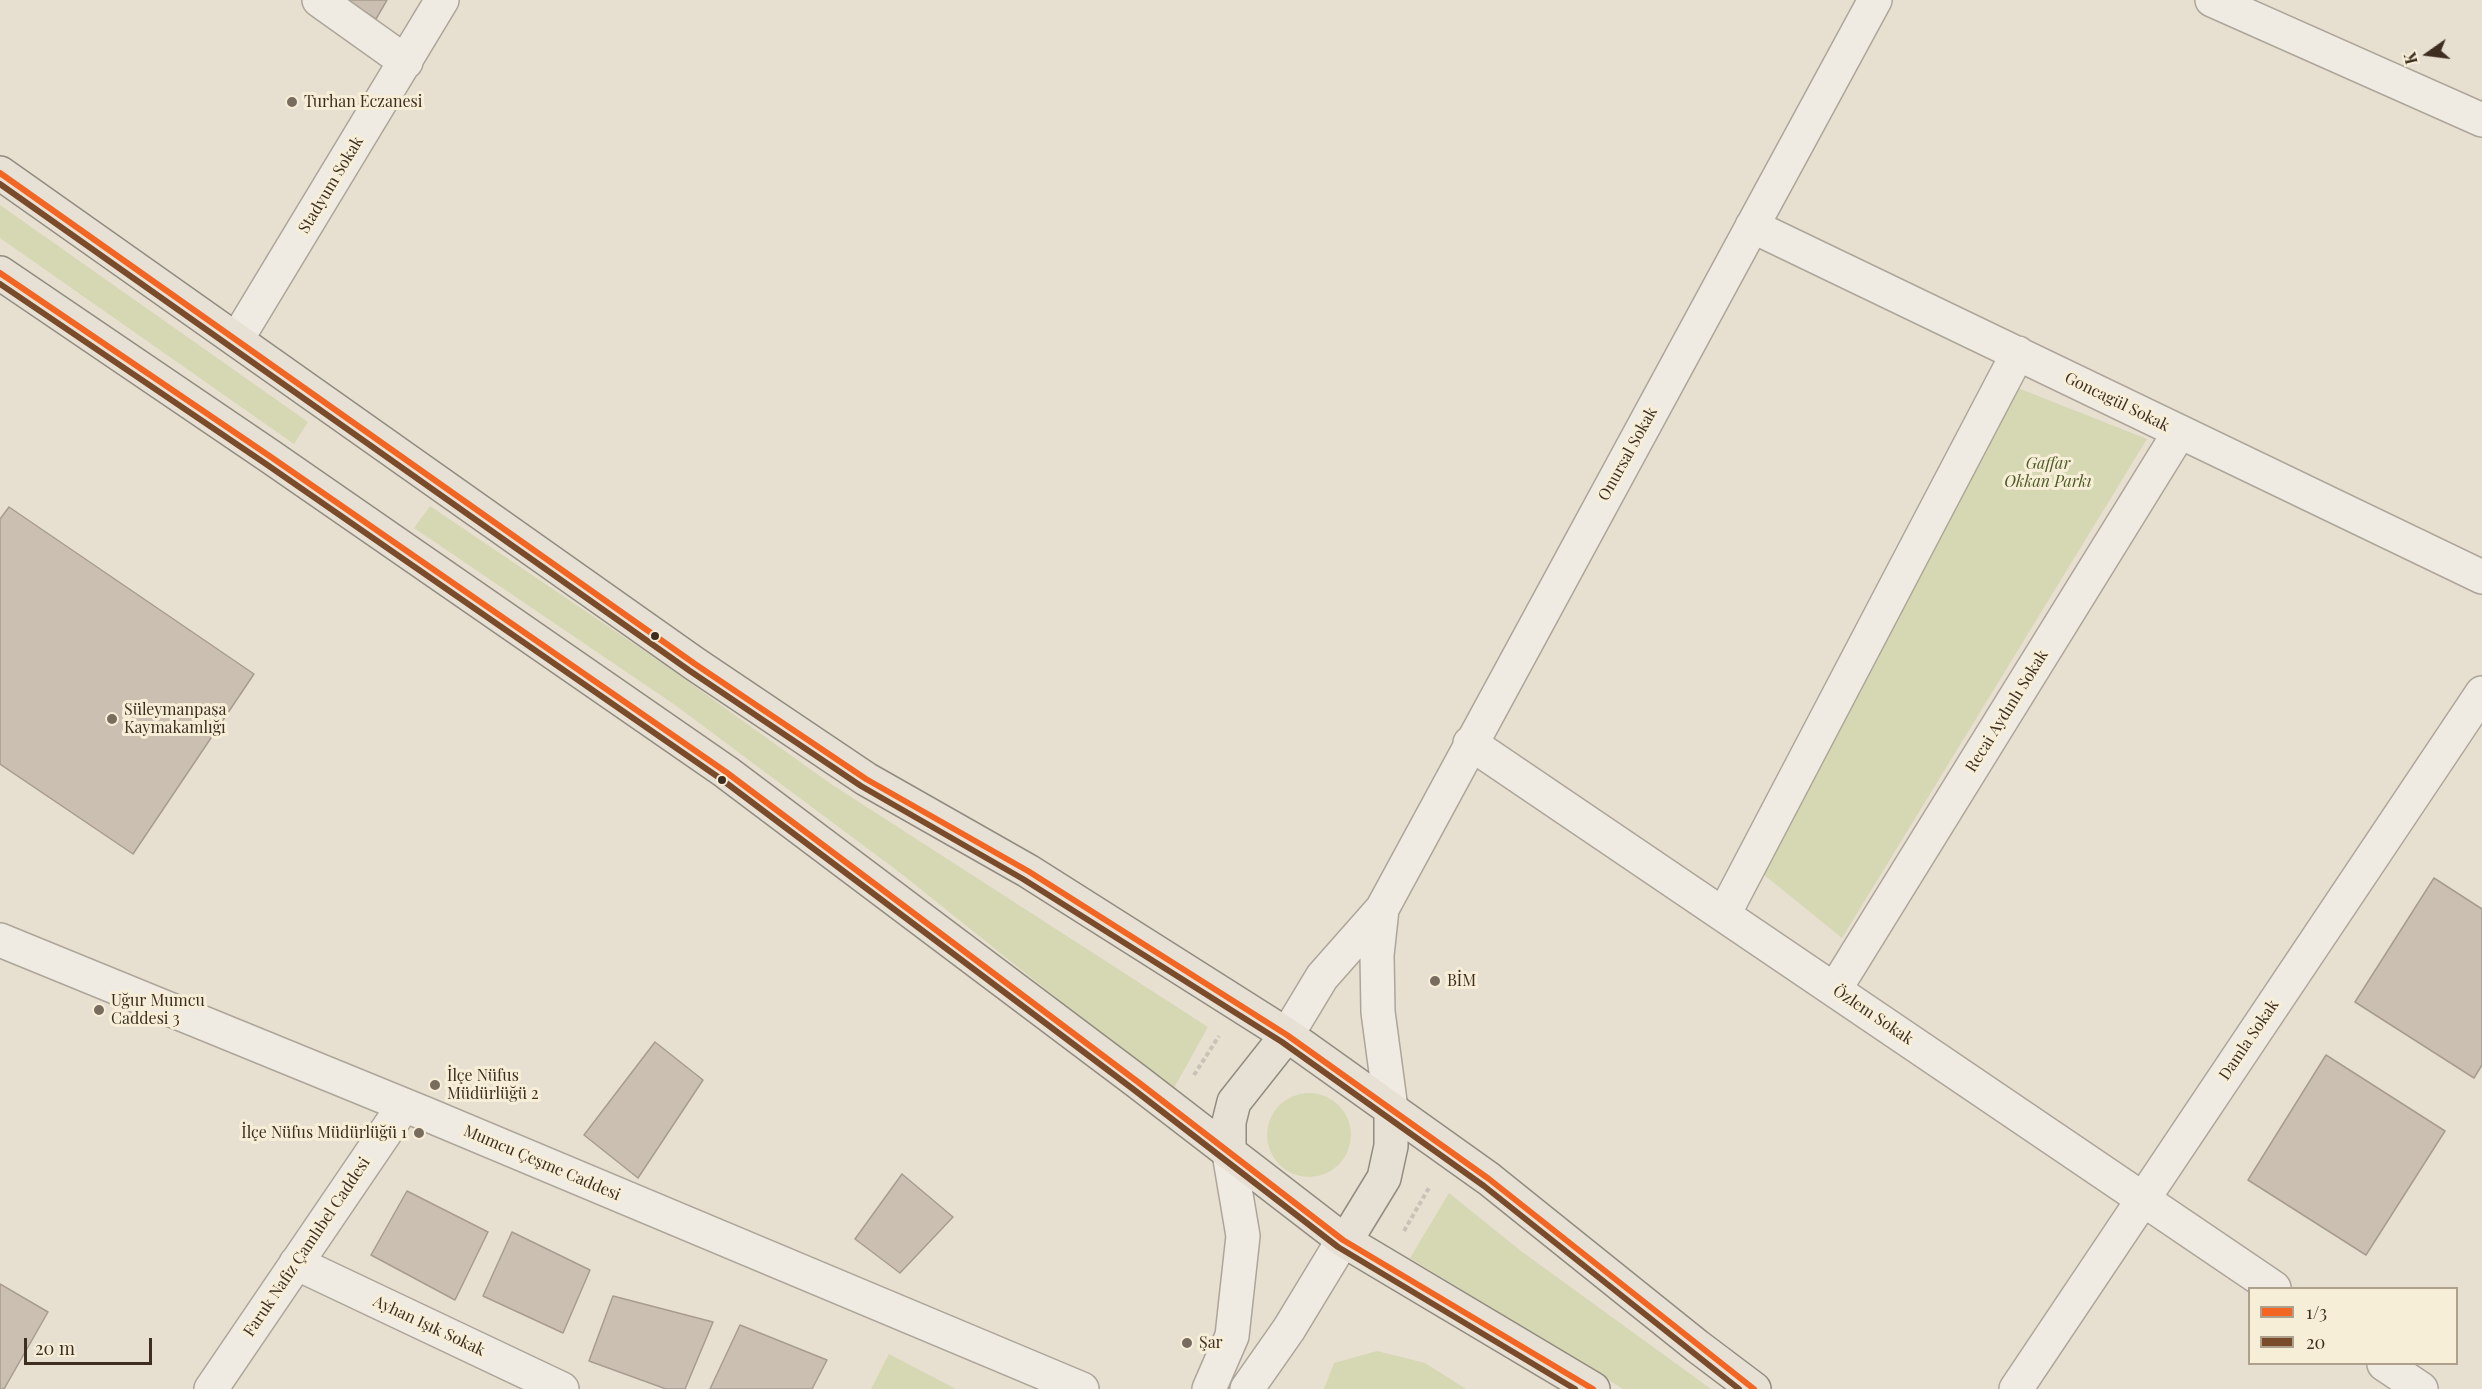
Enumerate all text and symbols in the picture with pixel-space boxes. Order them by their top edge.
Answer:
north arrow [2398,24,2458,84]
text: K [2398,50,2422,67]
place label: Turhan Eczanesi [304,92,422,112]
marker: Turhan Eczanesi [285,95,299,109]
street label: Stadyum Sokak [295,133,367,237]
street label: Goncagül Sokak [2061,368,2173,436]
street label: Onursal Sokak [1594,404,1662,504]
park label: Gaffar Okkan Parkı [2004,454,2092,492]
unlabelled marker [649,630,661,642]
street label: Recai Aydınlı Sokak [1962,646,2052,776]
place label: Süleymanpaşa Kaymakamlığı [124,700,226,738]
marker: Süleymanpaşa Kaymakamlığı [105,712,119,726]
unlabelled marker [716,774,728,786]
place label: BİM [1447,971,1476,991]
marker: BİM [1428,974,1442,988]
street label: Özlem Sokak [1829,981,1917,1049]
place label: Uğur Mumcu Caddesi 3 [111,991,205,1029]
street label: Damla Sokak [2215,996,2283,1084]
marker: Uğur Mumcu Caddesi 3 [92,1003,106,1017]
place label: İlçe Nüfus Müdürlüğü 2 [447,1066,539,1104]
marker: İlçe Nüfus Müdürlüğü 2 [428,1078,442,1092]
street label: Mumcu Çeşme Caddesi [461,1121,623,1205]
place label: İlçe Nüfus Müdürlüğü 1 [241,1123,407,1143]
marker: İlçe Nüfus Müdürlüğü 1 [412,1126,426,1140]
street label: Faruk Nafiz Çamlıbel Caddesi [240,1154,374,1340]
legend [2248,1287,2458,1365]
street label: Ayhan Işık Sokak [370,1292,488,1360]
text: 1/3 [2306,1300,2327,1324]
scale bar [27,1326,154,1364]
text: 20 [2306,1330,2325,1354]
place label: Şar [1199,1333,1223,1353]
text: 20 m [35,1336,75,1360]
marker: Şar [1180,1336,1194,1350]

